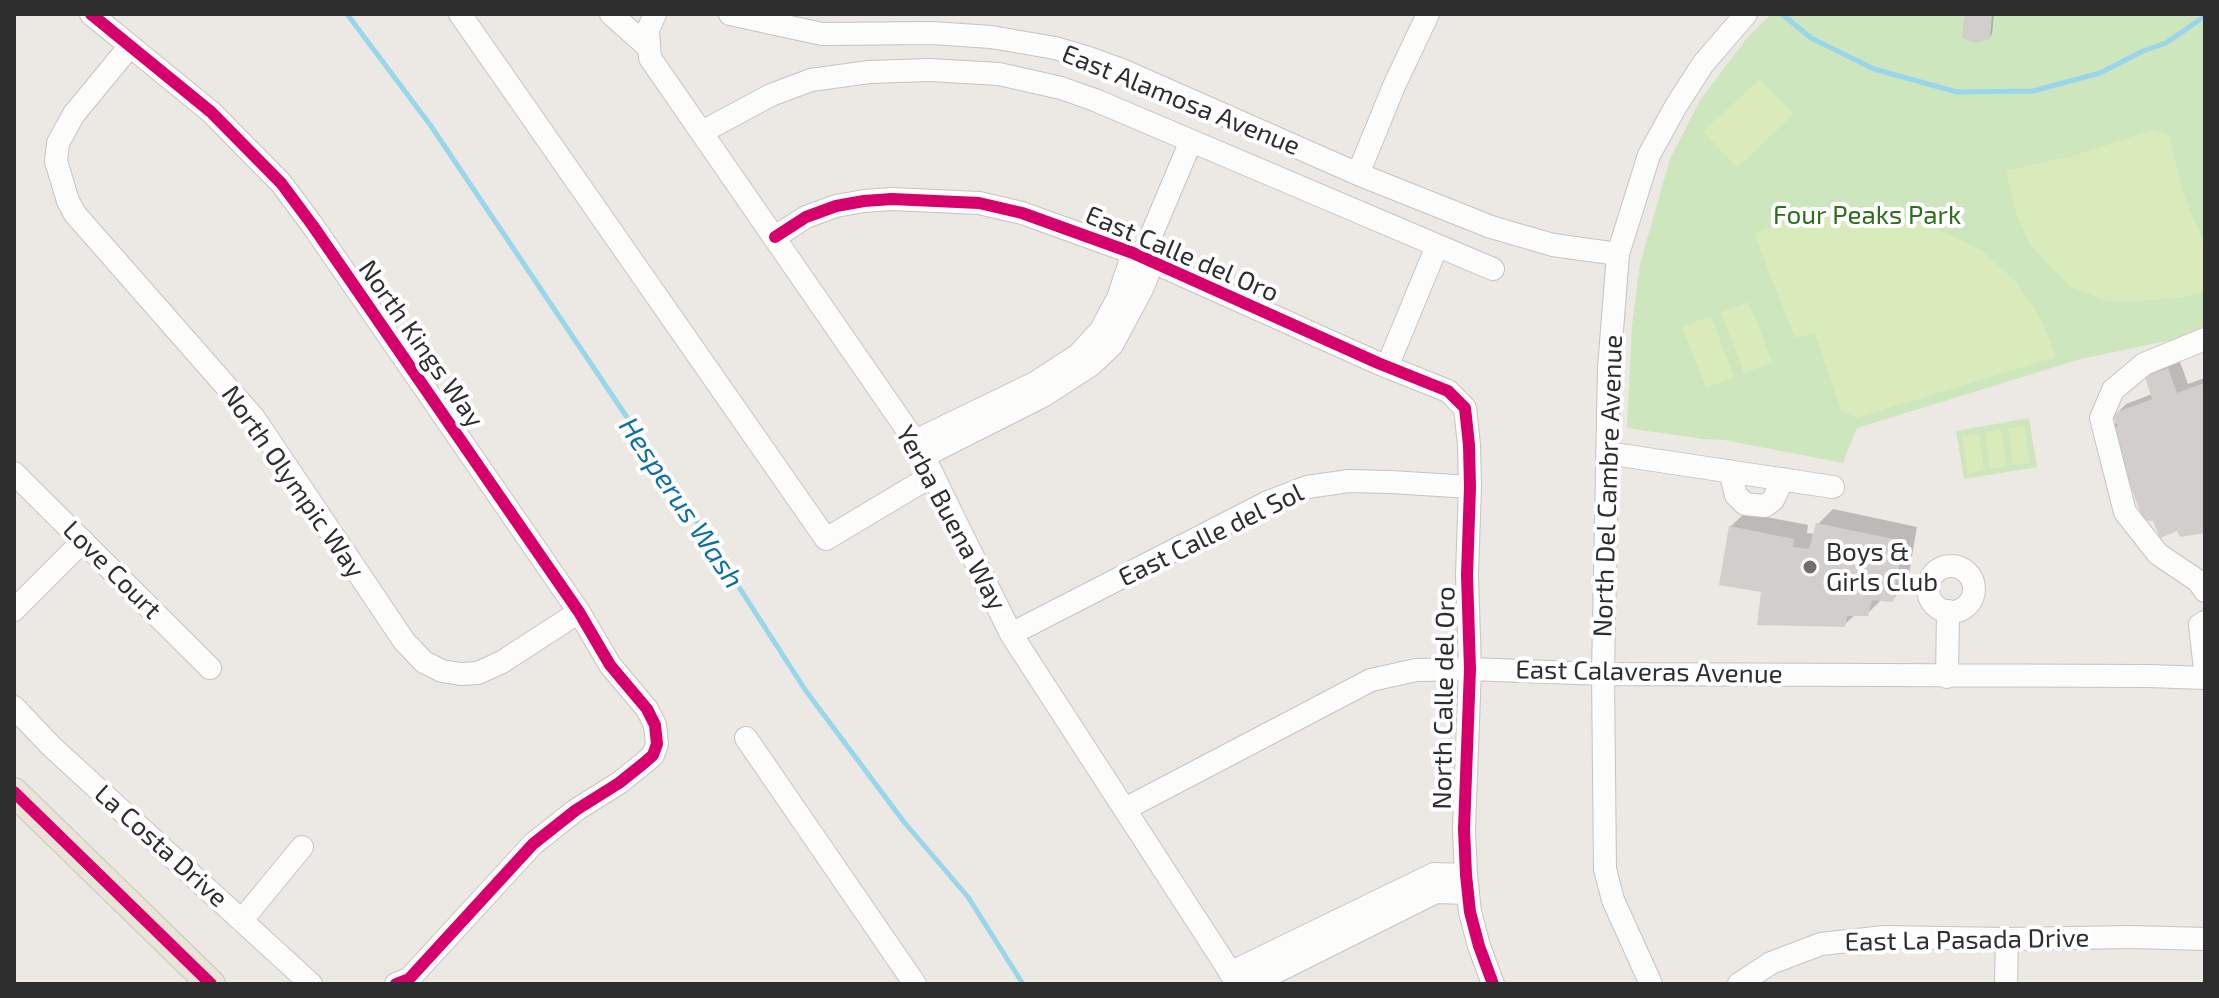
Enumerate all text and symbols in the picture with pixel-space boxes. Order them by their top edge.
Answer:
street label: East Alamosa Avenue [1057,38,1305,162]
street label: East Calle del Oro [1081,199,1283,309]
park label: Four Peaks Park [1773,199,1961,231]
street label: North Kings Way [352,254,490,434]
street label: North Del Cambre Avenue [1587,334,1629,638]
street label: North Olympic Way [215,380,371,584]
water label: Hesperus Wash [612,411,750,595]
street label: Yerba Buena Way [889,420,1013,616]
street label: East Calle del Sol [1114,477,1308,593]
street label: Love Court [56,514,168,626]
place label: Boys & Girls Club [1826,536,1938,598]
marker: Boys & Girls Club [1801,558,1819,576]
street label: North Calle del Oro [1426,586,1462,810]
street label: East Calaveras Avenue [1515,654,1783,690]
street label: La Costa Drive [88,778,234,914]
street label: East La Pasada Drive [1844,922,2090,958]

